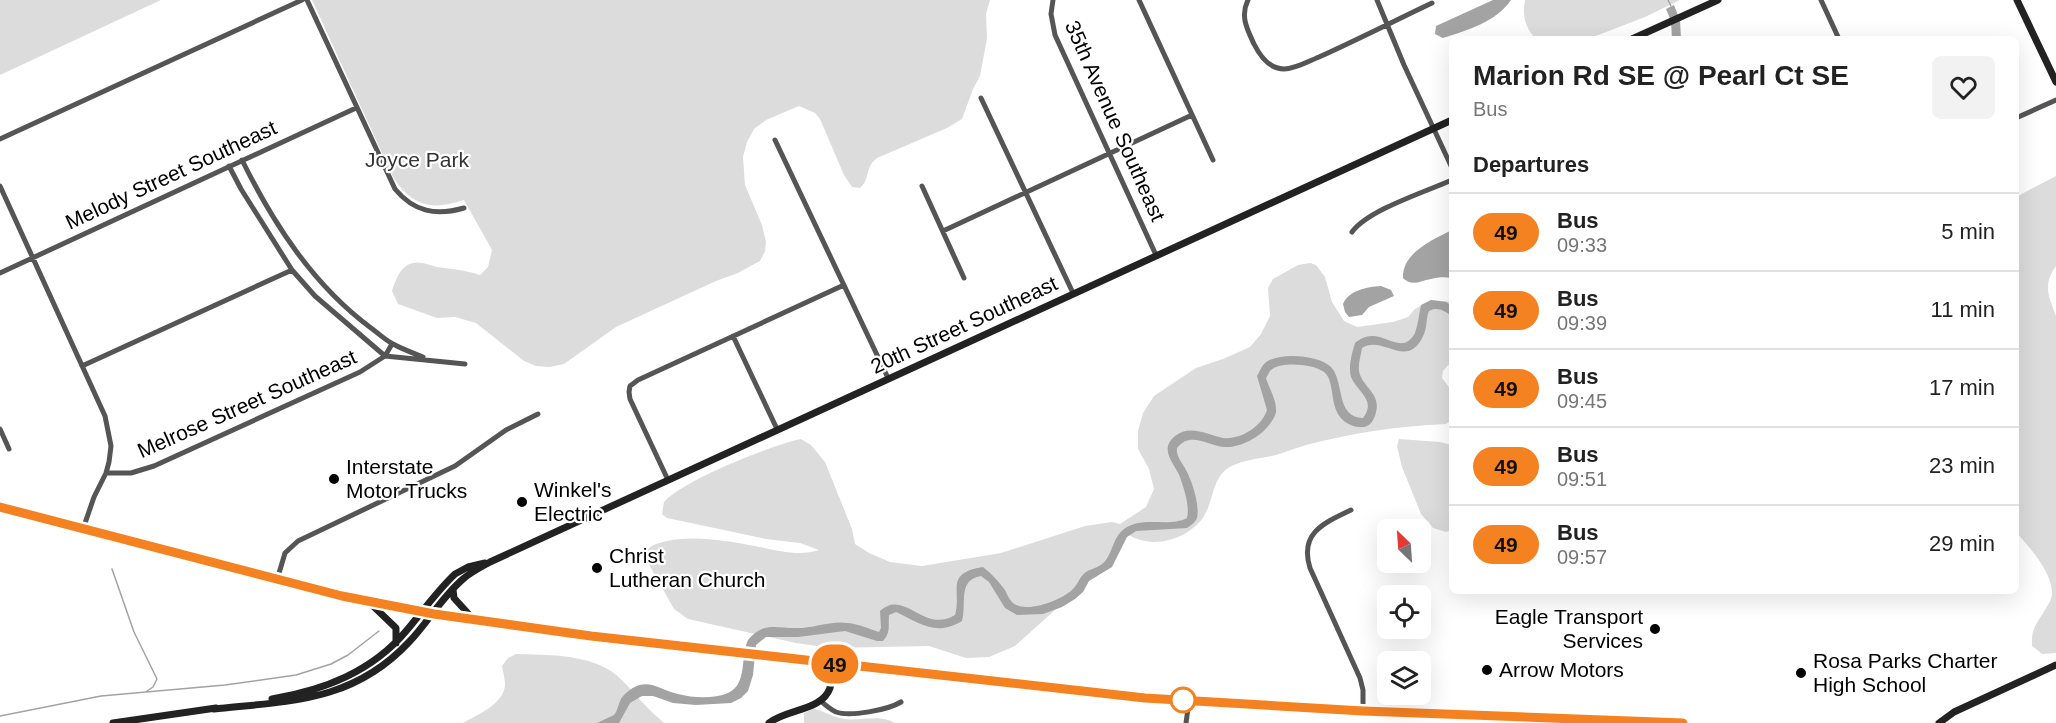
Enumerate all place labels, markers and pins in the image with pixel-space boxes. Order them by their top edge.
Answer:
place label: Interstate Motor Trucks [346,455,467,502]
marker: Interstate Motor Trucks [327,472,341,486]
place label: Winkel's Electric [534,478,612,525]
marker: Winkel's Electric [515,495,529,509]
place label: Christ Lutheran Church [609,544,765,591]
marker: Christ Lutheran Church [590,561,604,575]
place label: Eagle Transport Services [1495,605,1643,652]
marker: Eagle Transport Services [1648,622,1662,636]
place label: Rosa Parks Charter High School [1813,649,1997,696]
place label: Arrow Motors [1499,658,1624,681]
marker: Arrow Motors [1480,663,1494,677]
marker: Rosa Parks Charter High School [1794,666,1808,680]
unlabelled marker [1170,687,1196,713]

